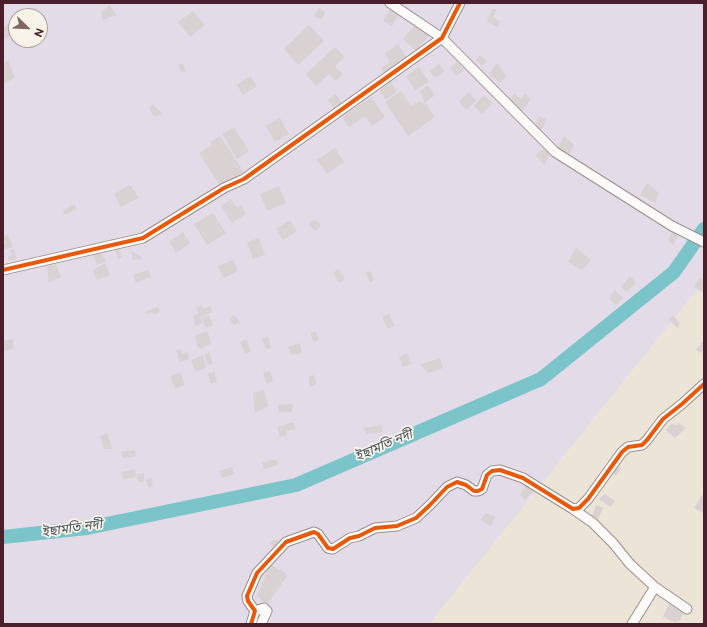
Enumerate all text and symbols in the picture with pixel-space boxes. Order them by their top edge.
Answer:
north arrow [8,8,48,48]
text: N [31,26,46,39]
water label: ইছামতি নদী [353,427,415,465]
water label: ইছামতি নদী [41,517,103,541]

